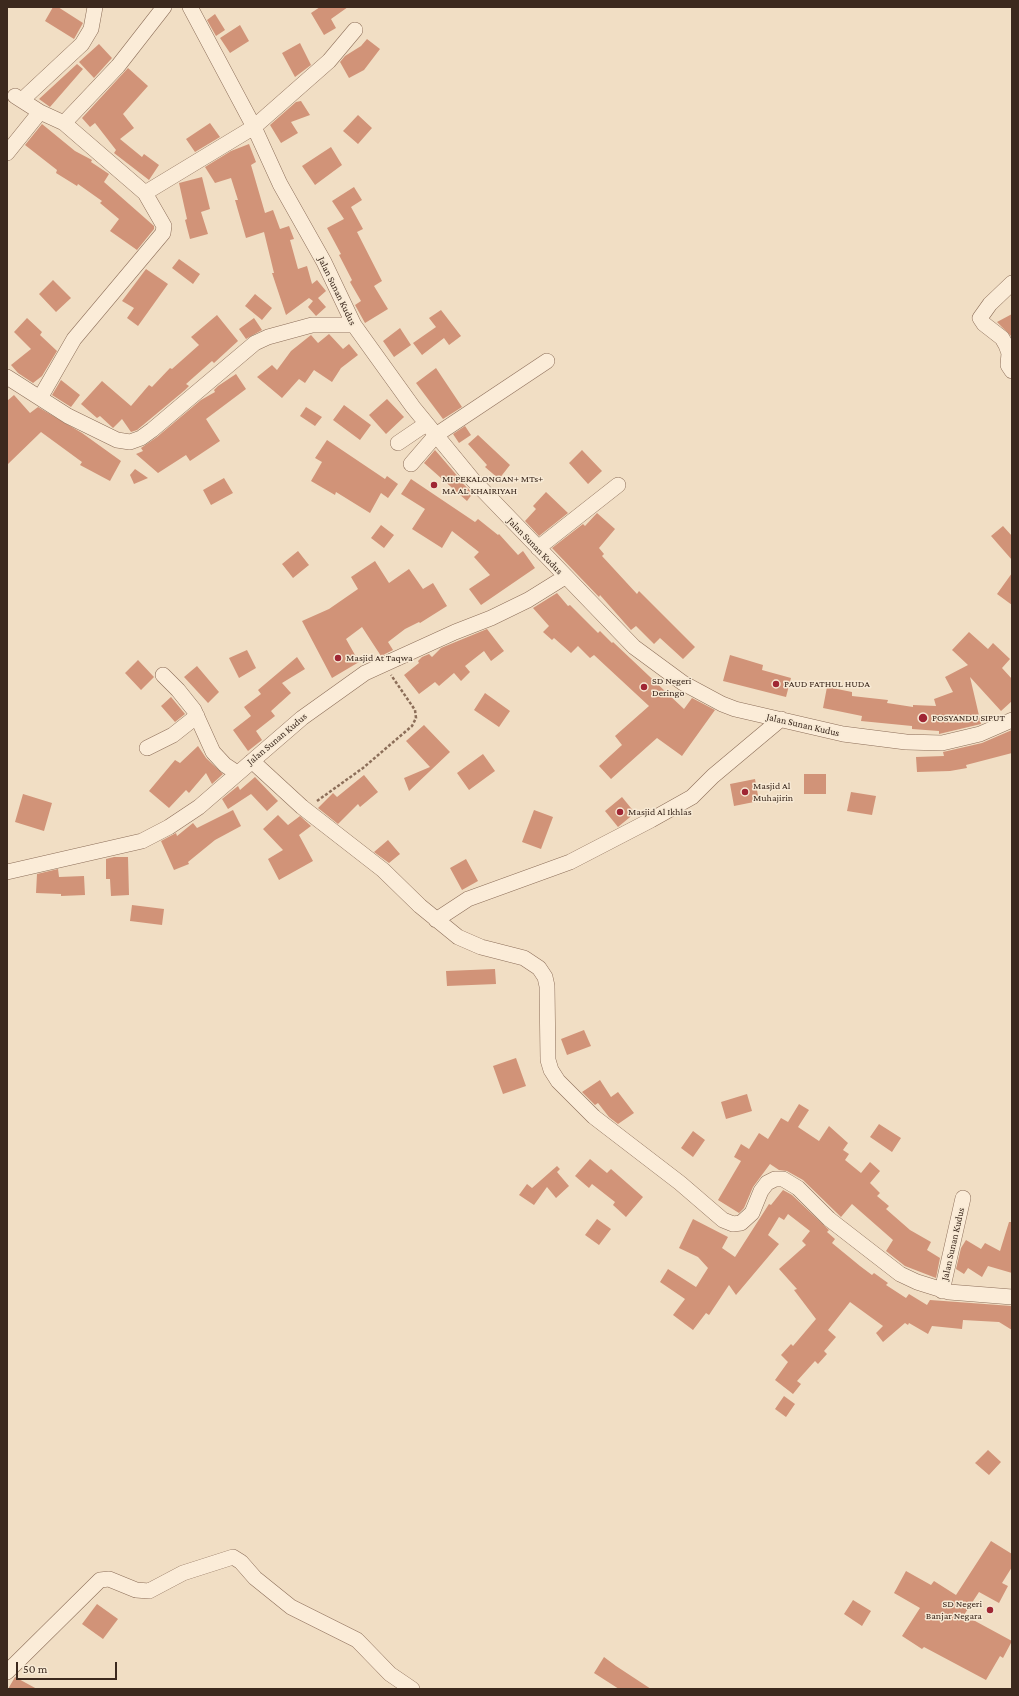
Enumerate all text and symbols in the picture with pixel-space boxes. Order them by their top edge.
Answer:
street label: Jalan Sunan Kudus [315,255,359,327]
place label: MI PEKALONGAN+ MTs+ MA AL KHAIRIYAH [442,473,543,496]
marker: MI PEKALONGAN+ MTs+ MA AL KHAIRIYAH [429,480,439,490]
street label: Jalan Sunan Kudus [505,515,565,577]
place label: Masjid At Taqwa [346,652,413,664]
marker: Masjid At Taqwa [333,653,343,663]
place label: SD Negeri Deringo [652,675,691,698]
place label: PAUD FATHUL HUDA [784,678,870,690]
marker: PAUD FATHUL HUDA [771,679,781,689]
marker: SD Negeri Deringo [639,682,649,692]
street label: Jalan Sunan Kudus [245,710,309,768]
street label: Jalan Sunan Kudus [765,711,841,739]
marker: POSYANDU SIPUT [917,712,929,724]
place label: POSYANDU SIPUT [932,712,1005,724]
place label: Masjid Al Muhajirin [753,780,793,804]
marker: Masjid Al Muhajirin [740,787,750,797]
place label: Masjid Al Ikhlas [628,806,692,818]
marker: Masjid Al Ikhlas [615,807,625,817]
street label: Jalan Sunan Kudus [939,1206,967,1282]
place label: SD Negeri Banjar Negara [926,1598,982,1622]
marker: SD Negeri Banjar Negara [985,1605,995,1615]
scale bar [18,1654,119,1680]
text: 50 m [23,1662,47,1676]

